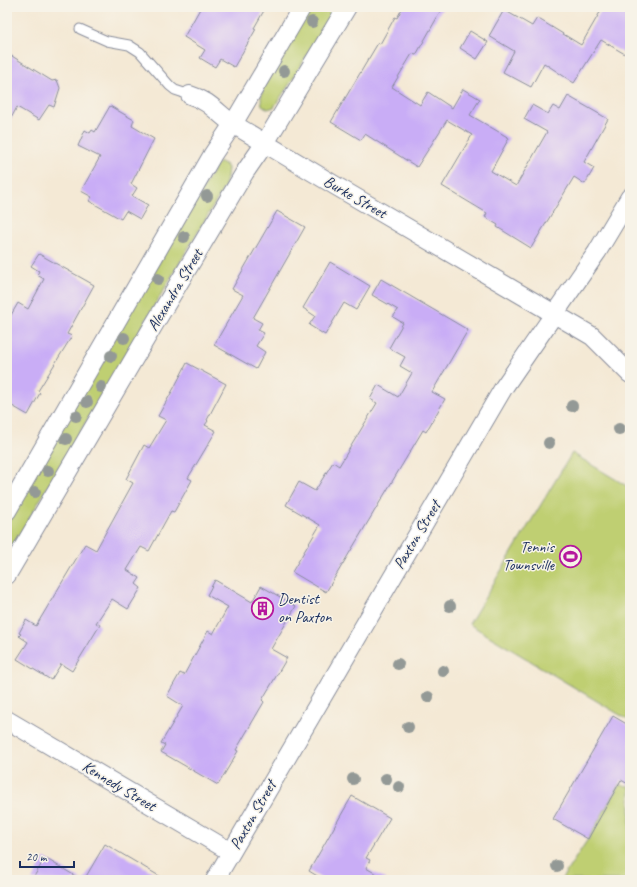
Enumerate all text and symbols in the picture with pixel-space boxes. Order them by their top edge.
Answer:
street label: Burke Street [320,171,392,224]
street label: Alexandra Street [143,244,208,335]
street label: Paxton Street [389,495,447,573]
place label: Tennis Townsville [503,537,556,575]
sports icon: Tennis Townsville [557,543,583,569]
place label: Dentist on Paxton [278,589,332,627]
building icon: Dentist on Paxton [249,595,275,621]
street label: Kennedy Street [79,756,161,817]
street label: Paxton Street [225,775,282,853]
scale bar [20,843,74,869]
text: 20 m [26,849,48,865]

